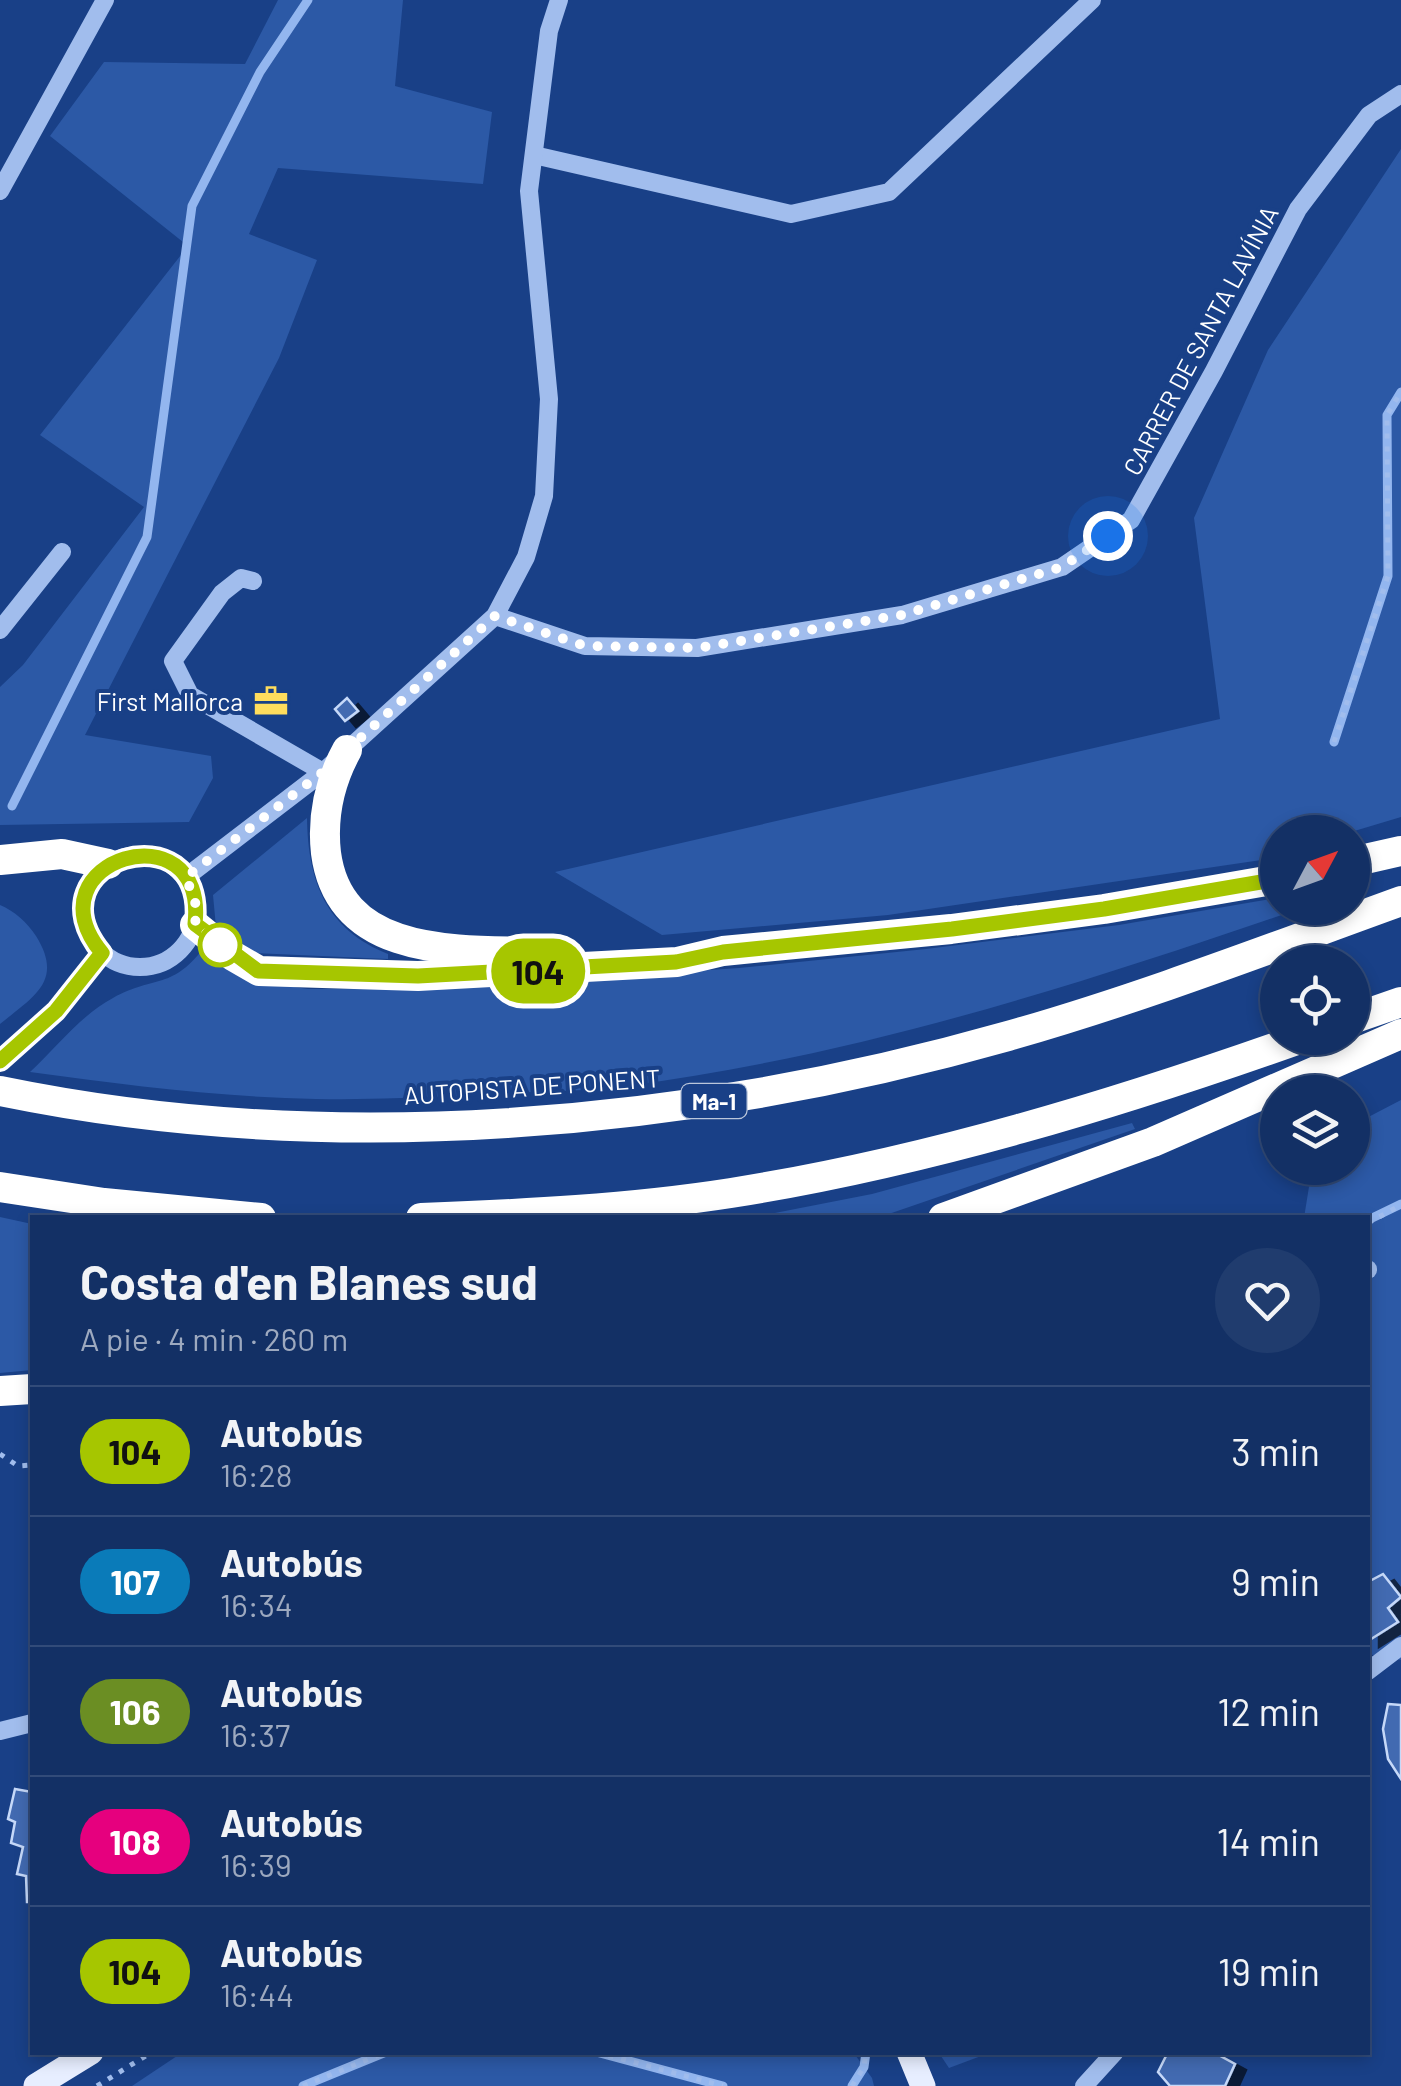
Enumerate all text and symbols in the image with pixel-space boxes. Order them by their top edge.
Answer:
street label: CARRER DE SANTA LAVÍNIA [1116,200,1284,480]
your location [1083,511,1133,561]
office icon: First Mallorca [252,682,290,720]
place label: First Mallorca [97,686,243,716]
north arrow [1260,815,1370,925]
map controls [1260,815,1370,1185]
unlabelled marker [199,924,241,966]
line badge: 104 [480,938,596,1004]
button: locate [1260,945,1370,1055]
text: 104 [511,950,565,992]
street label: AUTOPISTA DE PONENT [403,1062,661,1110]
button: layers [1260,1075,1370,1185]
road number: Ma-1 [682,1084,746,1118]
button: heart [1215,1248,1320,1353]
text: Costa d'en Blanes sud [80,1252,538,1310]
text: A pie · 4 min · 260 m [80,1319,348,1357]
text: Autobús [220,1409,363,1455]
text: 3 min [1231,1428,1320,1474]
text: 104 [108,1430,162,1472]
text: 16:28 [220,1455,292,1493]
text: Autobús [220,1539,363,1585]
text: 9 min [1231,1558,1320,1604]
text: 107 [110,1560,160,1602]
text: 16:34 [220,1585,293,1623]
text: Autobús [220,1669,363,1715]
text: 12 min [1217,1688,1320,1734]
text: 106 [109,1690,161,1732]
text: 16:37 [220,1715,290,1753]
text: Autobús [220,1799,363,1845]
text: 14 min [1217,1818,1320,1864]
text: 108 [109,1820,161,1862]
text: 16:39 [220,1845,292,1883]
text: Autobús [220,1929,363,1975]
text: 19 min [1218,1948,1320,1994]
text: 104 [108,1950,162,1992]
text: 16:44 [220,1975,294,2013]

